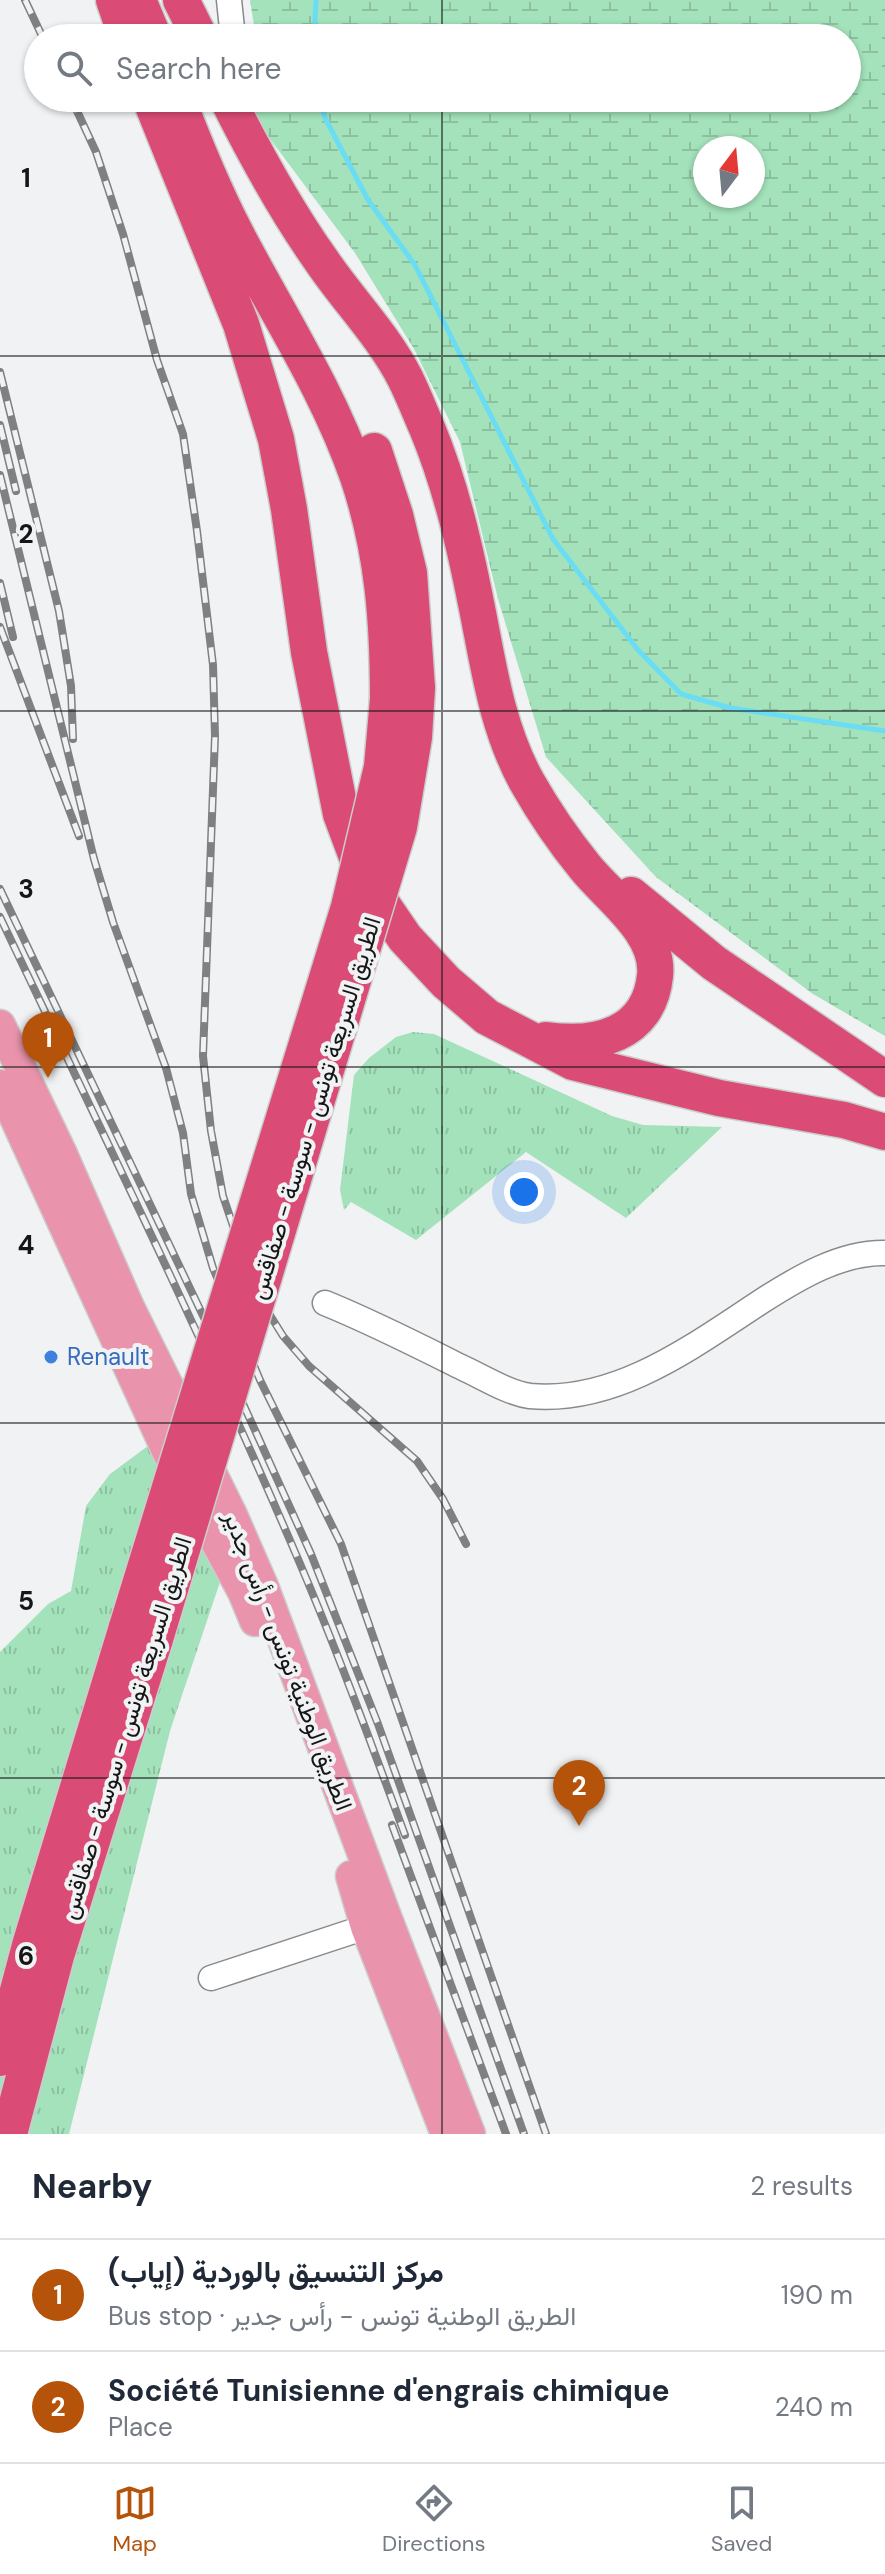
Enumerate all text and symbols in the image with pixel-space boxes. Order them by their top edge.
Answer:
search box [24,24,861,112]
icon: search [52,46,96,90]
text: Search here [116,49,282,88]
north arrow [693,136,765,208]
text: 1 [21,161,31,195]
text: 2 [18,517,34,551]
text: 3 [18,872,34,906]
street label: الطريق السريعة تونس - سوسة - صفاقس [241,913,388,1303]
pin: 1 [22,1012,74,1078]
your location [504,1172,544,1212]
text: 4 [18,1228,34,1262]
place label: Renault [67,1341,150,1372]
marker: Renault [42,1348,60,1366]
street label: الطريق الوطنية تونس - رأس جدير [217,1506,360,1815]
street label: الطريق السريعة تونس - سوسة - صفاقس [52,1533,199,1923]
text: 5 [18,1584,34,1618]
pin: 2 [553,1760,605,1826]
text: 6 [18,1939,34,1973]
text: Nearby [32,2164,152,2209]
text: 2 results [750,2169,853,2203]
text: مركز التنسيق بالوردية (إياب) [108,2252,444,2291]
text: 1 [53,2278,63,2312]
text: 190 m [781,2278,853,2312]
text: Bus stop · الطريق الوطنية تونس - رأس جدير [108,2299,576,2333]
text: Société Tunisienne d'engrais chimique [108,2371,670,2410]
text: 2 [50,2390,66,2424]
text: 240 m [775,2390,853,2424]
text: Place [108,2410,173,2444]
tab: Map [113,2481,157,2558]
tab: Directions [382,2481,486,2558]
tab: Saved [711,2481,772,2558]

